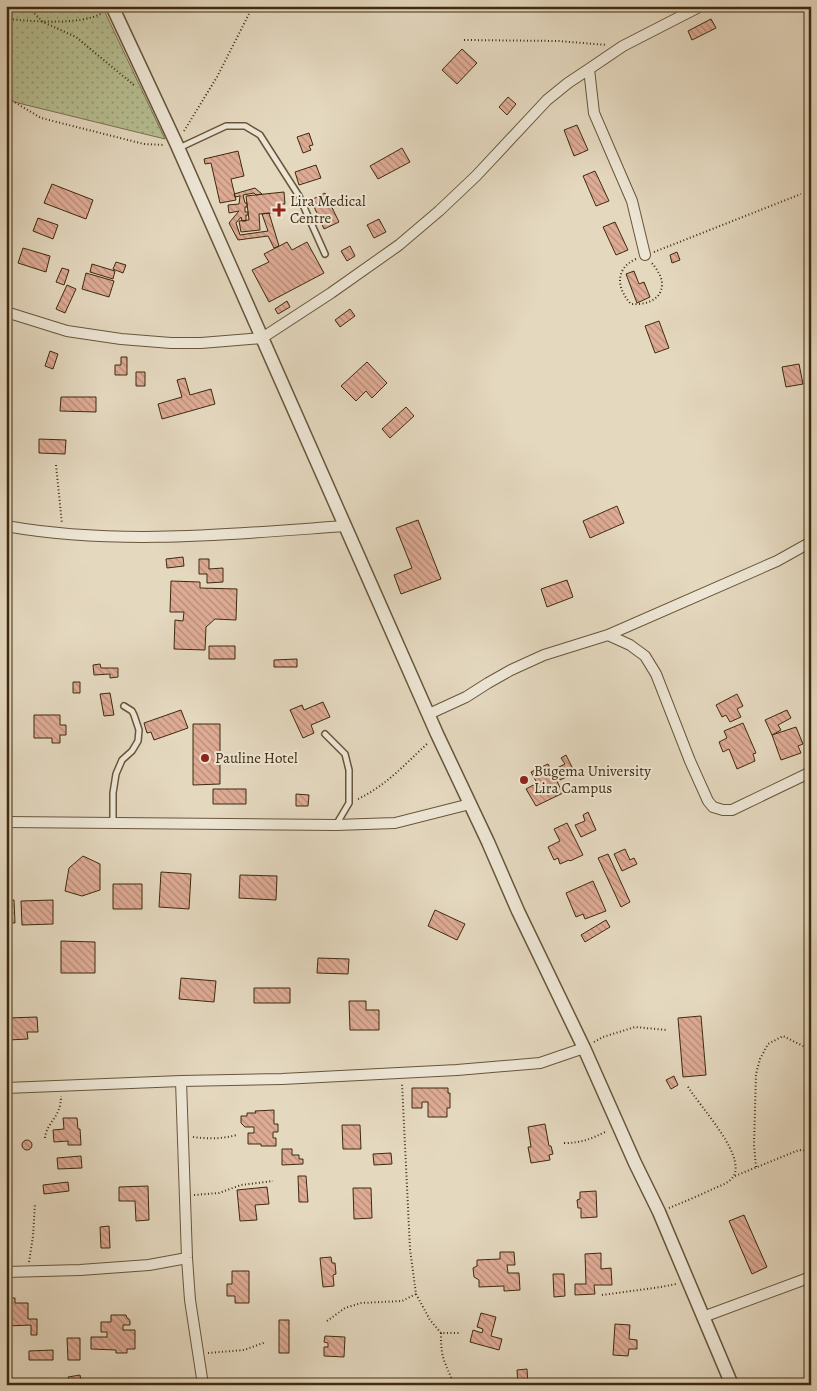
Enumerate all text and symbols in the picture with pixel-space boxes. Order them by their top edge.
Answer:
place label: Lira Medical Centre [290,191,366,228]
marker: Lira Medical Centre [272,203,286,217]
place label: Pauline Hotel [215,748,298,768]
marker: Pauline Hotel [199,752,211,764]
place label: Bugema University Lira Campus [534,761,651,798]
marker: Bugema University Lira Campus [518,774,530,786]

